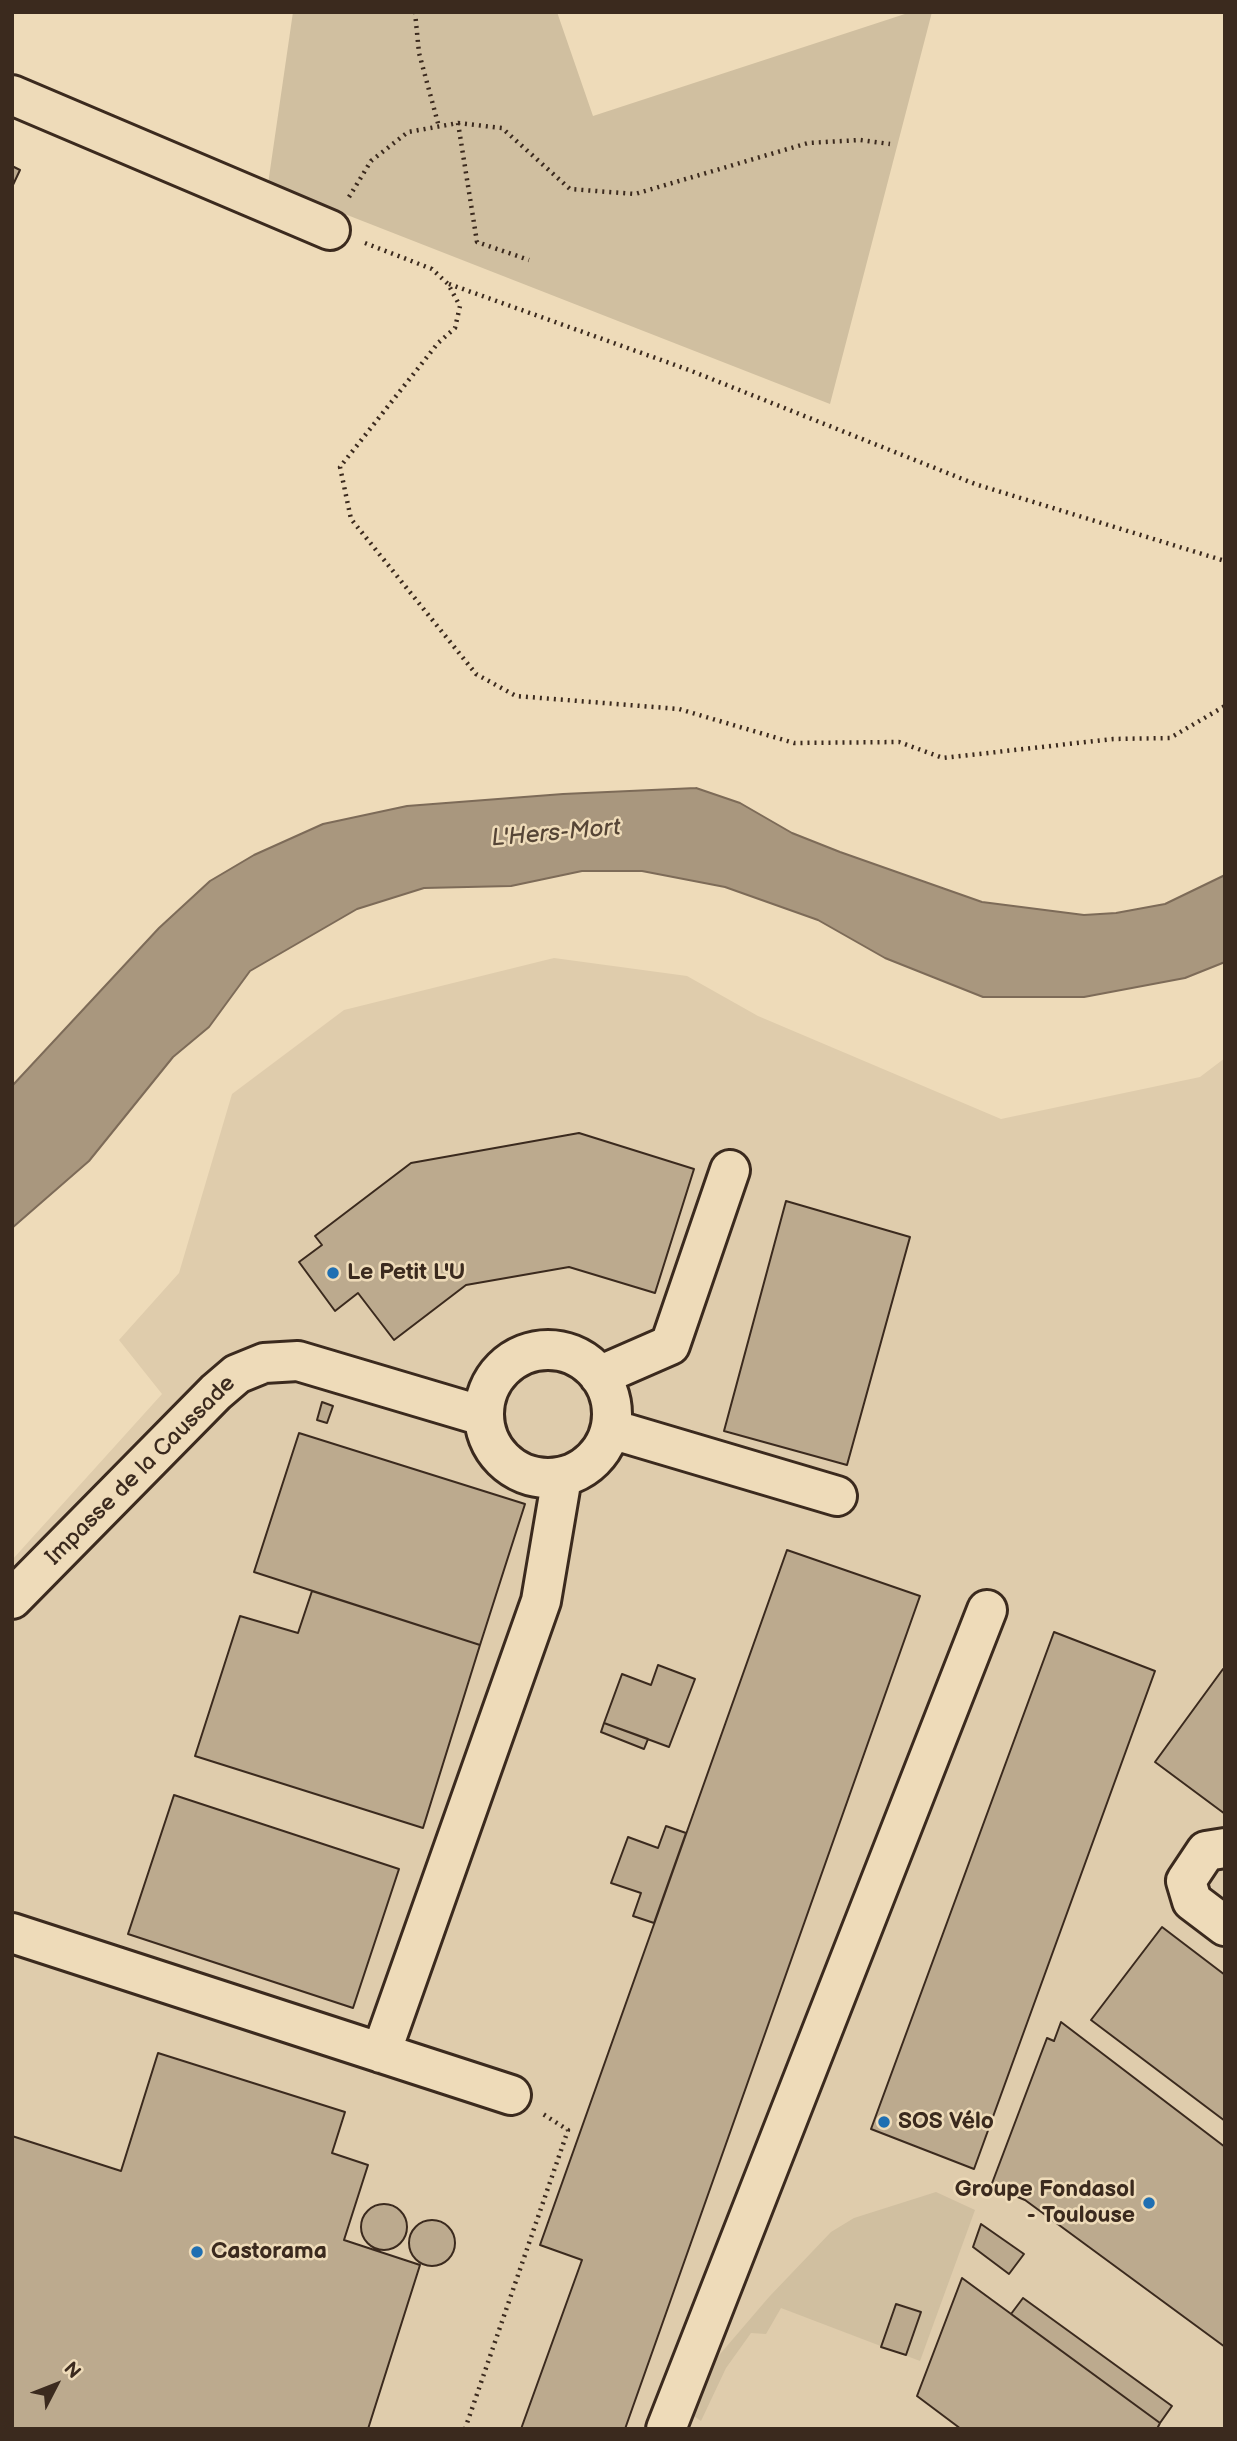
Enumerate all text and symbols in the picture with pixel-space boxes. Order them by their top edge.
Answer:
water label: L'Hers-Mort [490,814,622,854]
place label: Le Petit L'U [347,1259,465,1287]
marker: Le Petit L'U [325,1265,341,1281]
street label: Impasse de la Caussade [40,1370,242,1572]
place label: SOS Vélo [898,2108,994,2136]
marker: SOS Vélo [876,2114,892,2130]
place label: Groupe Fondasol - Toulouse [955,2176,1135,2230]
marker: Groupe Fondasol - Toulouse [1141,2195,1157,2211]
place label: Castorama [211,2238,327,2266]
marker: Castorama [189,2244,205,2260]
north arrow [21,2350,91,2420]
text: N [59,2358,85,2384]

